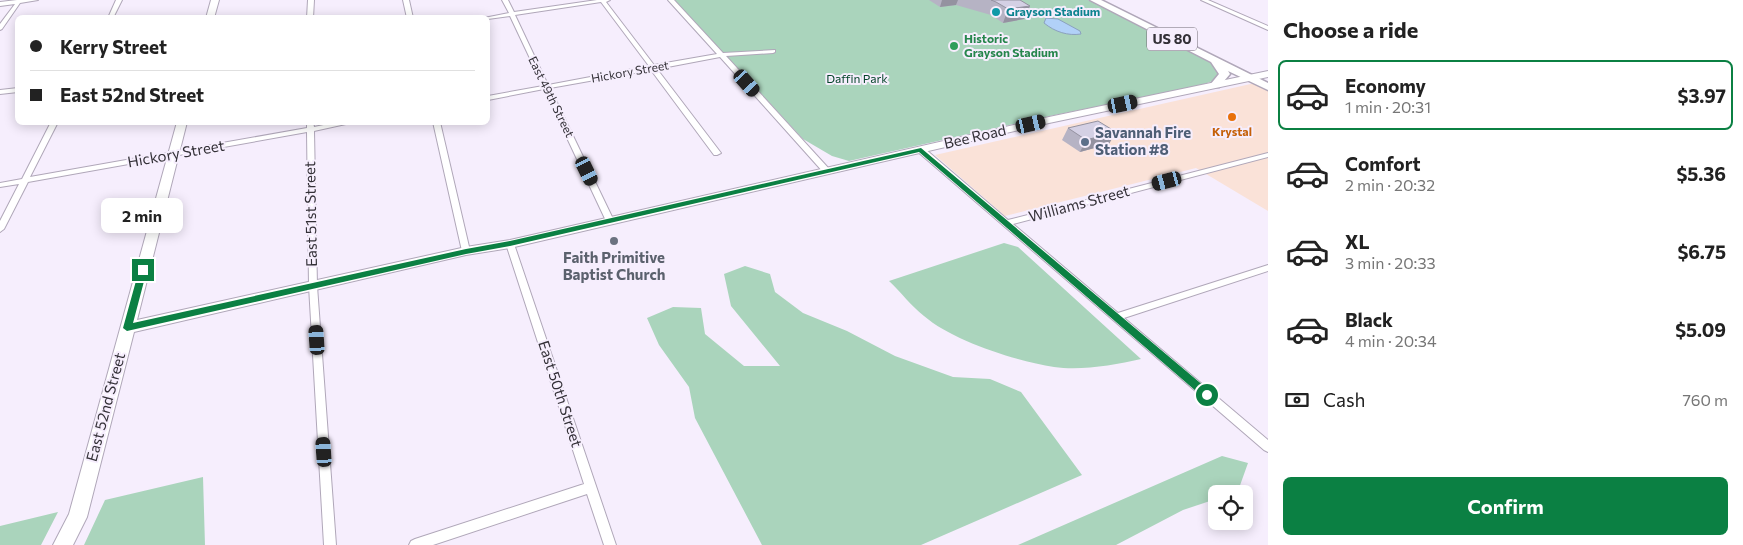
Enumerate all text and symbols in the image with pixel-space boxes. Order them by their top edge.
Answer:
place label: Grayson Stadium [1006,4,1100,18]
marker: Grayson Stadium [990,6,1002,18]
text: Choose a ride [1283,16,1418,43]
road number: US 80 [1147,28,1197,50]
place label: Historic Grayson Stadium [964,31,1058,59]
text: Kerry Street [60,35,167,58]
marker: Historic Grayson Stadium [948,40,960,52]
street label: East 49th Street [526,54,578,139]
street label: Hickory Street [590,57,670,85]
car [731,67,762,99]
park label: Daffin Park [826,71,888,85]
icon: car [1285,73,1330,118]
text: Economy [1345,74,1426,97]
text: East 52nd Street [60,83,204,106]
text: $3.97 [1678,84,1726,107]
car [1106,94,1139,114]
text: 1 min · 20:31 [1345,97,1431,116]
marker: Krystal [1226,111,1238,123]
car [1014,113,1047,135]
street label: Bee Road [942,120,1008,152]
place label: Savannah Fire Station #8 [1095,123,1191,158]
place label: Krystal [1212,124,1252,138]
street label: Hickory Street [126,136,226,170]
marker: Savannah Fire Station #8 [1079,136,1091,148]
icon: car [1285,151,1330,196]
text: Comfort [1345,152,1421,175]
car [573,154,600,188]
street label: East 51st Street [300,161,320,267]
text: $5.36 [1676,162,1726,185]
car [1150,170,1183,192]
text: 2 min · 20:32 [1345,175,1435,194]
street label: Williams Street [1026,181,1131,225]
callout: 2 min [102,198,184,232]
text: 2 min [122,206,162,225]
icon: car [1285,229,1330,274]
text: XL [1345,230,1370,253]
marker: Faith Primitive Baptist Church [608,235,620,247]
text: $6.75 [1677,240,1726,263]
place label: Faith Primitive Baptist Church [563,248,665,283]
text: 3 min · 20:33 [1345,253,1436,272]
route end [132,259,154,281]
icon: car [1285,307,1330,352]
text: Black [1345,308,1393,331]
text: $5.09 [1675,318,1726,341]
car [308,325,325,355]
text: 4 min · 20:34 [1345,331,1437,350]
street label: East 50th Street [535,338,587,449]
street label: East 52nd Street [82,350,128,463]
route start [1196,384,1218,406]
icon: cash [1283,386,1311,414]
text: Cash [1323,388,1365,411]
text: 760 m [1682,390,1728,409]
car [315,437,332,467]
button: Confirm [1283,477,1728,535]
map controls [1208,485,1253,530]
button: locate [1208,485,1253,530]

